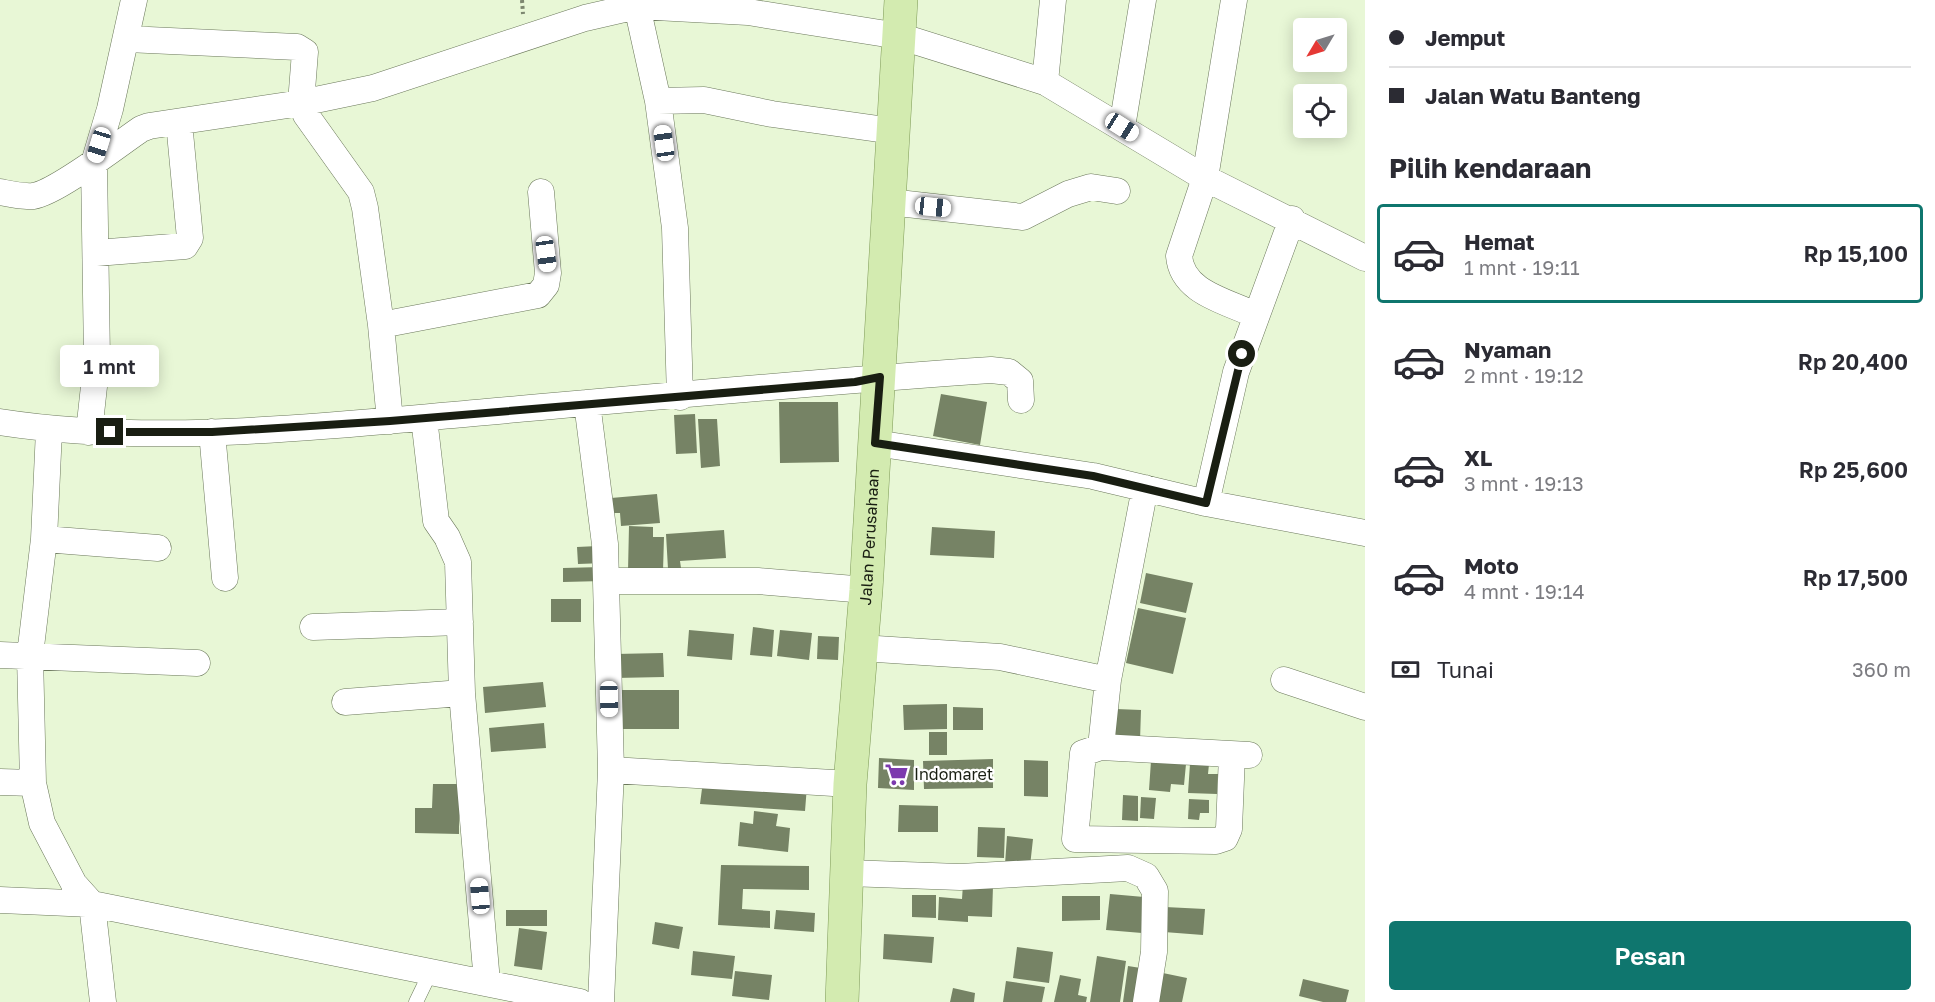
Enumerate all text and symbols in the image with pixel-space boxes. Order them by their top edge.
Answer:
north arrow [1293,18,1347,72]
map controls [1293,18,1347,138]
text: Jemput [1425,24,1505,51]
text: Jalan Watu Banteng [1425,82,1641,109]
button: locate [1293,84,1347,138]
car [1102,110,1142,144]
car [653,124,675,162]
car [85,125,113,165]
text: Pilih kendaraan [1389,152,1591,184]
car [914,196,952,218]
icon: car [1392,227,1446,281]
text: Hemat [1464,228,1535,255]
car [535,235,557,273]
text: Rp 15,100 [1803,240,1908,267]
text: 1 mnt · 19:11 [1464,255,1580,279]
icon: car [1392,335,1446,389]
text: Nyaman [1464,336,1551,363]
route start [1228,340,1255,367]
callout: 1 mnt [60,345,160,387]
text: Rp 20,400 [1798,348,1908,375]
text: 1 mnt [83,354,136,378]
text: 2 mnt · 19:12 [1464,363,1584,387]
route end [96,418,123,445]
icon: car [1392,443,1446,497]
text: XL [1464,444,1492,471]
text: Rp 25,600 [1799,456,1908,483]
street label: Jalan Perusahaan [855,468,883,606]
text: 3 mnt · 19:13 [1464,471,1584,495]
icon: car [1392,551,1446,605]
text: Moto [1464,552,1519,579]
text: Rp 17,500 [1803,564,1908,591]
text: 4 mnt · 19:14 [1464,579,1585,603]
icon: cash [1389,653,1422,686]
text: Tunai [1437,656,1494,683]
text: 360 m [1852,657,1911,681]
car [600,681,618,717]
supermarket icon: Indomaret [883,761,909,787]
place label: Indomaret [914,764,993,784]
car [469,877,491,915]
button: Pesan [1389,921,1911,990]

